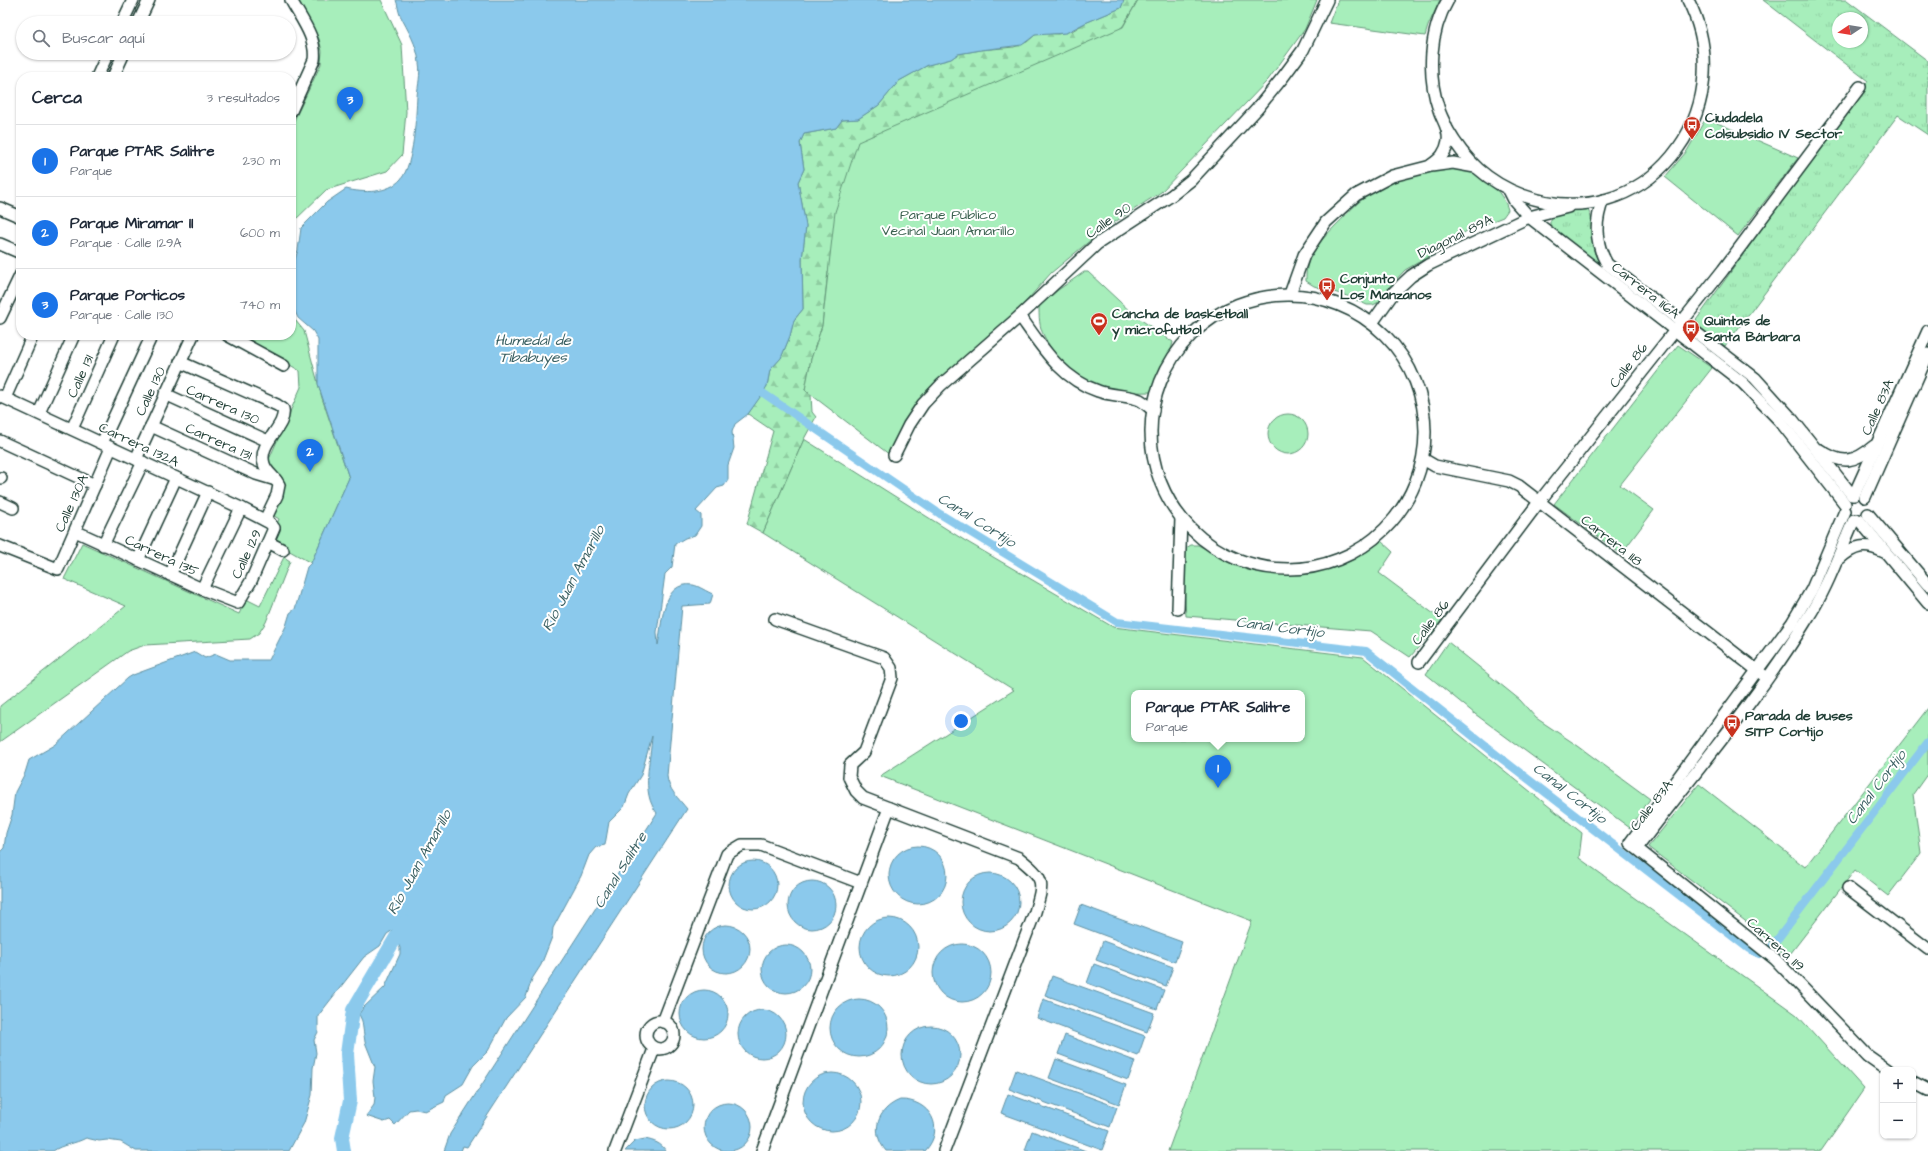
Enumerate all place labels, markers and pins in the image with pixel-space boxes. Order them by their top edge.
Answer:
pin: 3 [337,87,363,120]
place label: Ciudadela Colsubsidio IV Sector [1705,108,1842,144]
bus stop icon: Ciudadela Colsubsidio IV Sector [1682,115,1702,140]
place label: Conjunto Los Manzanos [1340,269,1432,305]
bus stop icon: Conjunto Los Manzanos [1317,276,1337,301]
place label: Cancha de basketball y microfutbol [1112,304,1249,340]
sports icon: Cancha de basketball y microfutbol [1089,311,1109,336]
place label: Quintas de Santa Bárbara [1703,311,1801,347]
bus stop icon: Quintas de Santa Bárbara [1681,318,1701,343]
pin: 2 [297,439,323,472]
place label: Parada de buses SITP Cortijo [1744,706,1853,742]
bus stop icon: Parada de buses SITP Cortijo [1722,713,1742,738]
pin: 1 [1205,755,1231,788]

